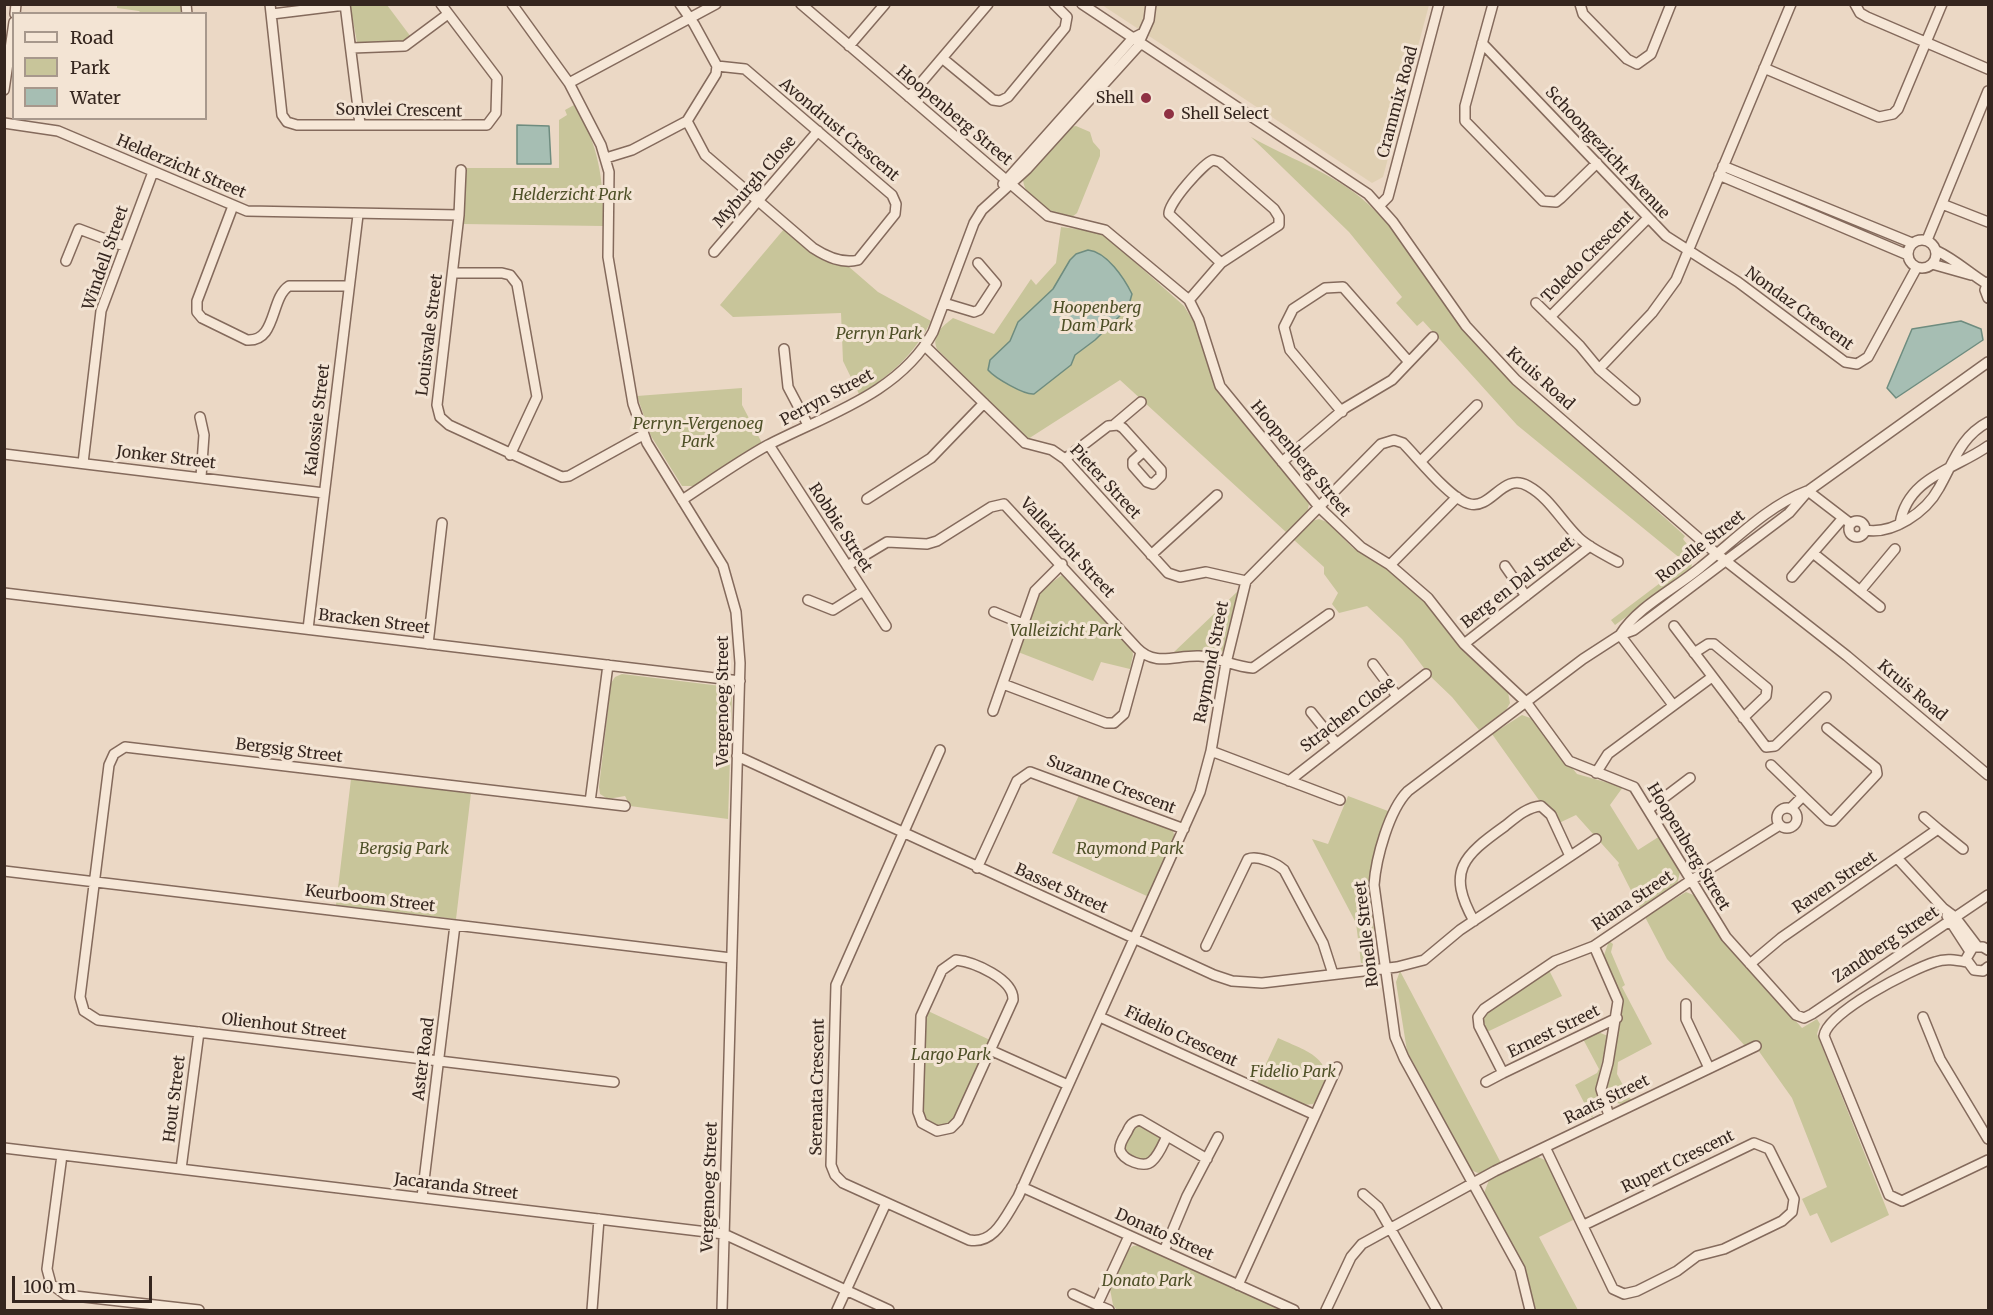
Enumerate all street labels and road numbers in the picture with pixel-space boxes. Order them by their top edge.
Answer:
street label: Crammix Road [1374,44,1422,160]
street label: Hoopenberg Street [892,62,1016,170]
street label: Avondrust Crescent [775,74,903,186]
street label: Schoongezicht Avenue [1541,83,1673,223]
street label: Sonvlei Crescent [336,100,462,122]
street label: Helderzicht Street [113,131,249,203]
street label: Myburgh Close [710,132,800,232]
street label: Windell Street [79,203,133,313]
street label: Toledo Crescent [1538,207,1638,307]
street label: Nondaz Crescent [1741,263,1857,355]
street label: Louisvale Street [413,273,447,397]
street label: Kruis Road [1502,344,1578,414]
street label: Kalossie Street [302,363,334,477]
street label: Perryn Street [777,365,877,431]
street label: Hoopenberg Street [1246,397,1354,521]
street label: Pieter Street [1066,441,1144,523]
street label: Jonker Street [115,442,217,474]
street label: Robbie Street [804,480,876,576]
street label: Valleizicht Street [1016,494,1118,602]
street label: Ronelle Street [1653,506,1749,588]
street label: Berg en Dal Street [1458,533,1578,633]
street label: Raymond Street [1191,599,1233,725]
street label: Bracken Street [317,606,431,638]
street label: Vergenoeg Street [713,636,733,766]
street label: Kruis Road [1874,657,1950,725]
street label: Strachen Close [1297,673,1399,757]
street label: Bergsig Street [234,735,344,767]
street label: Suzanne Crescent [1044,752,1178,818]
street label: Hoopenberg Street [1642,780,1734,914]
street label: Raven Street [1789,848,1881,918]
street label: Basset Street [1012,860,1110,918]
street label: Riana Street [1589,867,1677,935]
street label: Ronelle Street [1351,880,1383,988]
street label: Keurboom Street [304,881,436,917]
street label: Zandberg Street [1829,902,1943,988]
street label: Ernest Street [1505,1001,1603,1063]
street label: Fidelio Crescent [1122,1002,1240,1072]
street label: Olienhout Street [220,1010,348,1044]
street label: Aster Road [409,1016,439,1102]
street label: Serenata Crescent [807,1018,829,1156]
street label: Hout Street [160,1054,190,1144]
street label: Raats Street [1561,1071,1653,1129]
street label: Vergenoeg Street [698,1121,722,1253]
street label: Rupert Crescent [1619,1126,1737,1198]
street label: Jacaranda Street [393,1170,519,1204]
street label: Donato Street [1112,1205,1216,1265]

